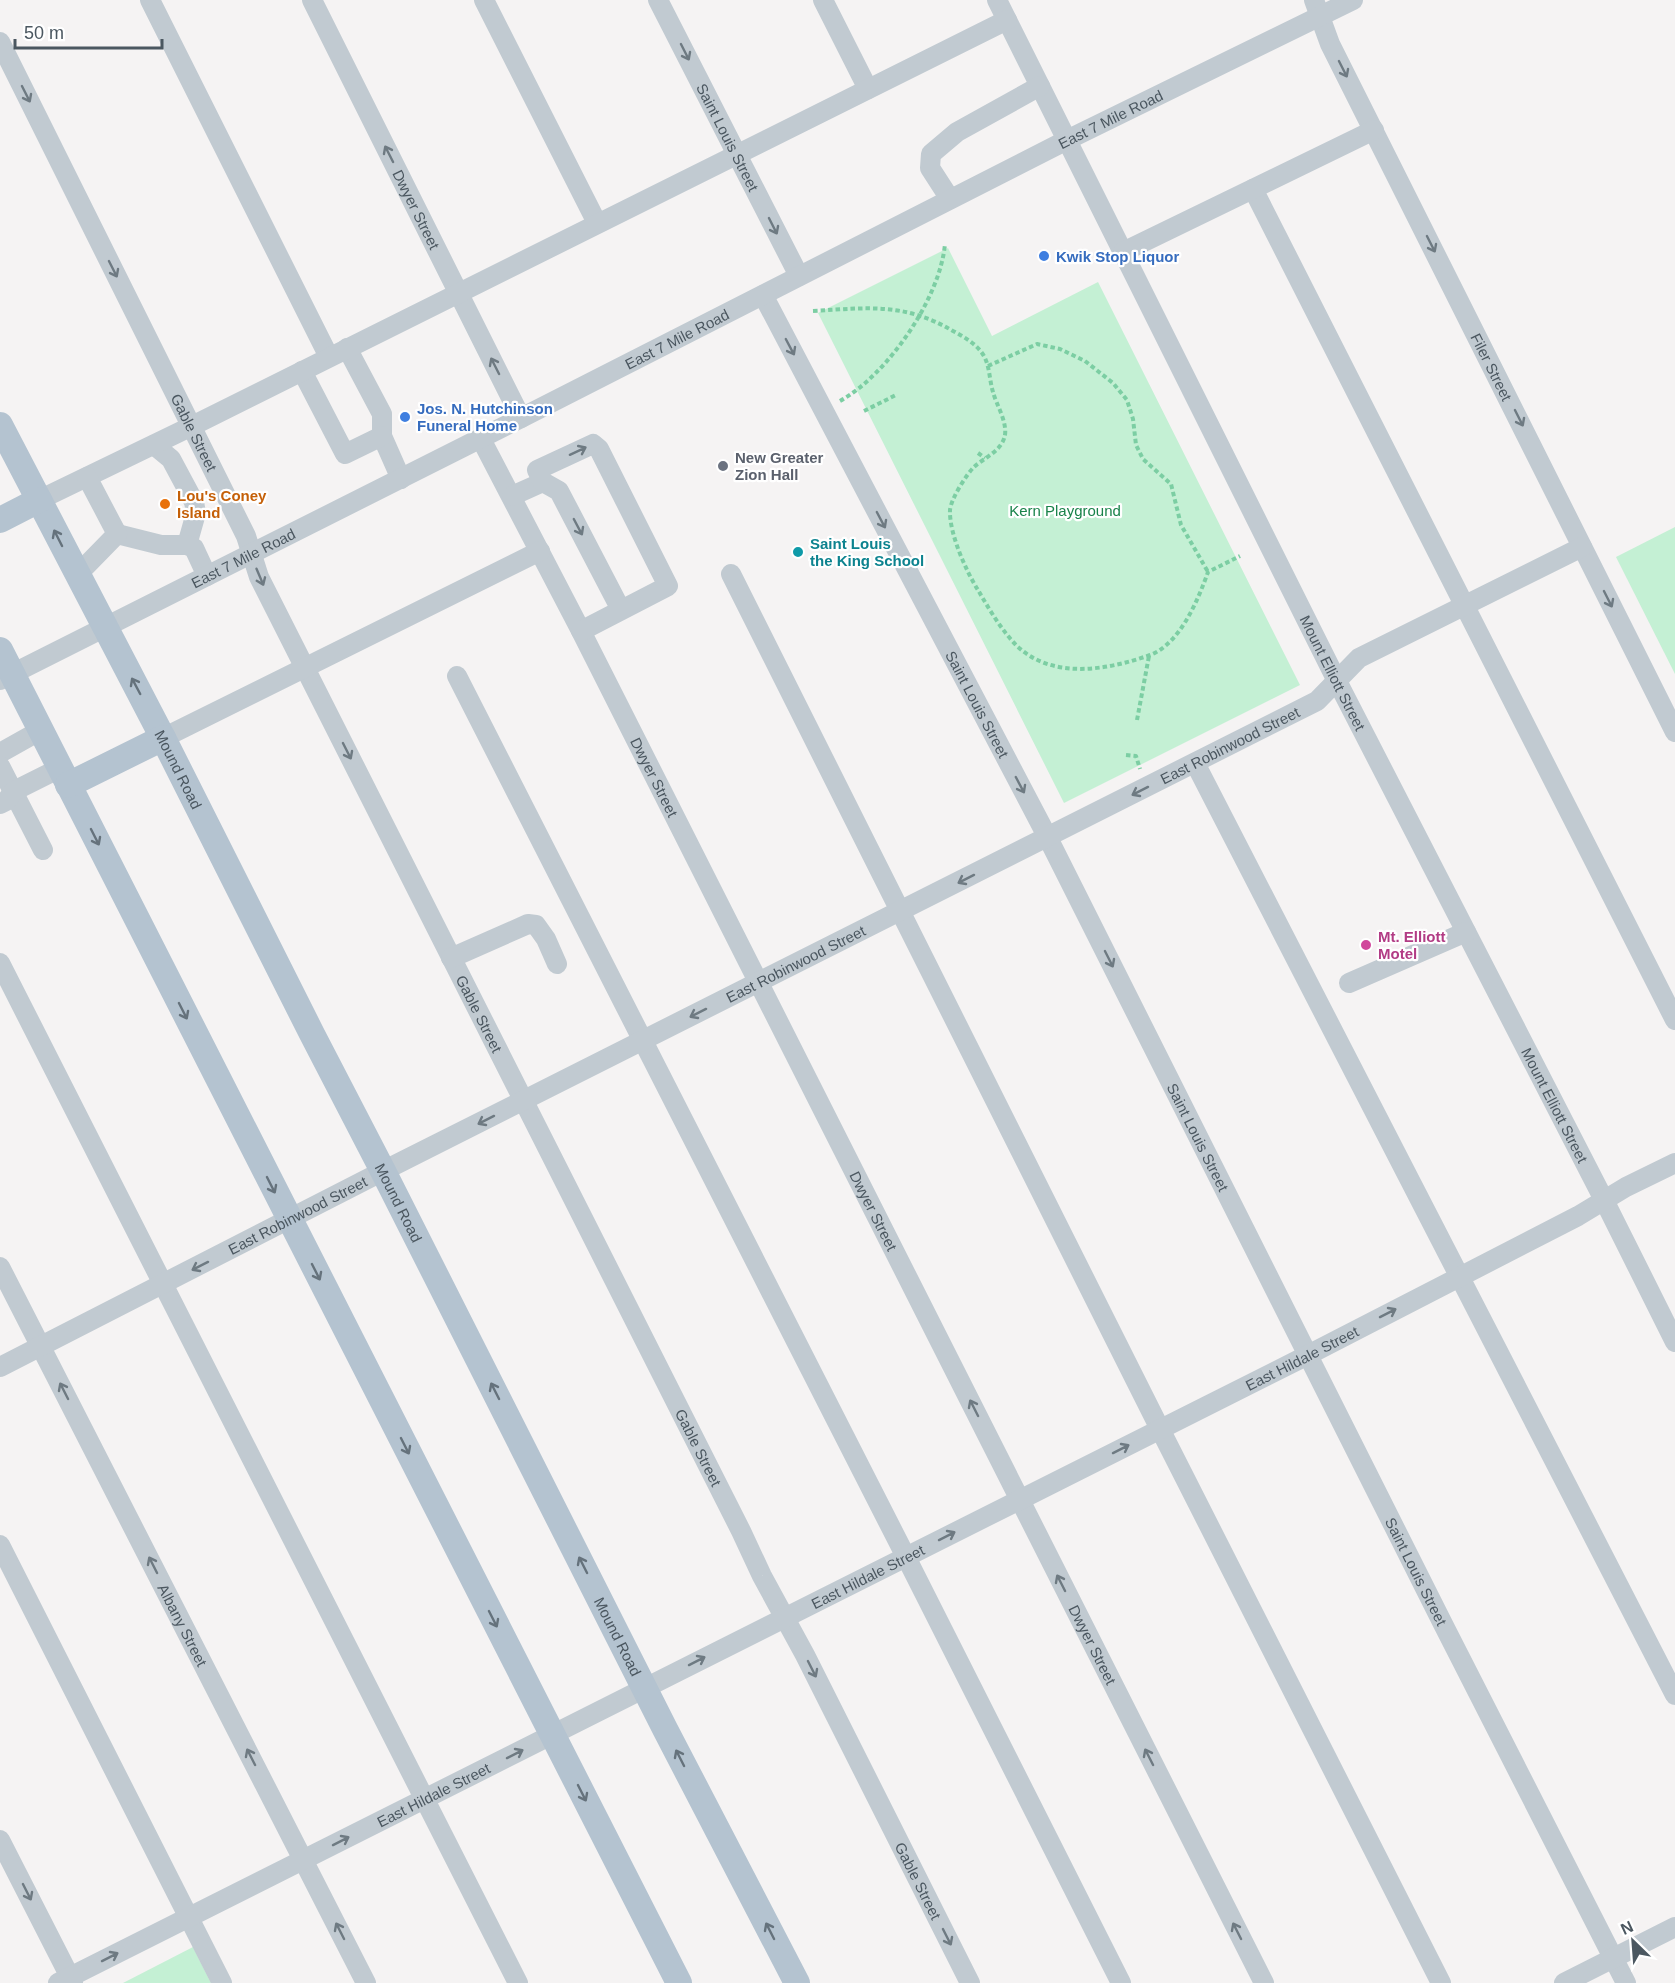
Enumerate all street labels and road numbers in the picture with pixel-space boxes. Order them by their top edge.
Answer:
street label: Saint Louis Street [694,81,763,195]
street label: East 7 Mile Road [1055,86,1165,152]
street label: Dwyer Street [390,167,444,253]
street label: East 7 Mile Road [622,305,732,372]
street label: Filer Street [1468,330,1516,404]
street label: Gable Street [168,391,221,475]
street label: East 7 Mile Road [188,525,298,591]
street label: Mount Elliott Street [1297,612,1370,734]
street label: Saint Louis Street [943,648,1013,761]
street label: East Robinwood Street [1157,703,1303,787]
street label: Mound Road [152,727,206,812]
street label: Dwyer Street [628,734,682,820]
street label: East Robinwood Street [723,921,869,1006]
street label: Gable Street [453,972,507,1056]
street label: Mount Elliott Street [1519,1045,1592,1166]
street label: Saint Louis Street [1164,1080,1233,1195]
street label: Mound Road [372,1160,426,1245]
street label: Dwyer Street [847,1168,901,1254]
street label: East Robinwood Street [225,1172,370,1257]
street label: East Hildale Street [1242,1322,1362,1394]
street label: Gable Street [672,1406,726,1490]
street label: Saint Louis Street [1382,1515,1451,1629]
street label: East Hildale Street [808,1540,928,1612]
street label: Albany Street [155,1581,211,1670]
street label: Mound Road [591,1594,645,1679]
street label: Dwyer Street [1066,1602,1121,1688]
street label: East Hildale Street [374,1759,493,1830]
street label: Gable Street [892,1839,945,1923]

